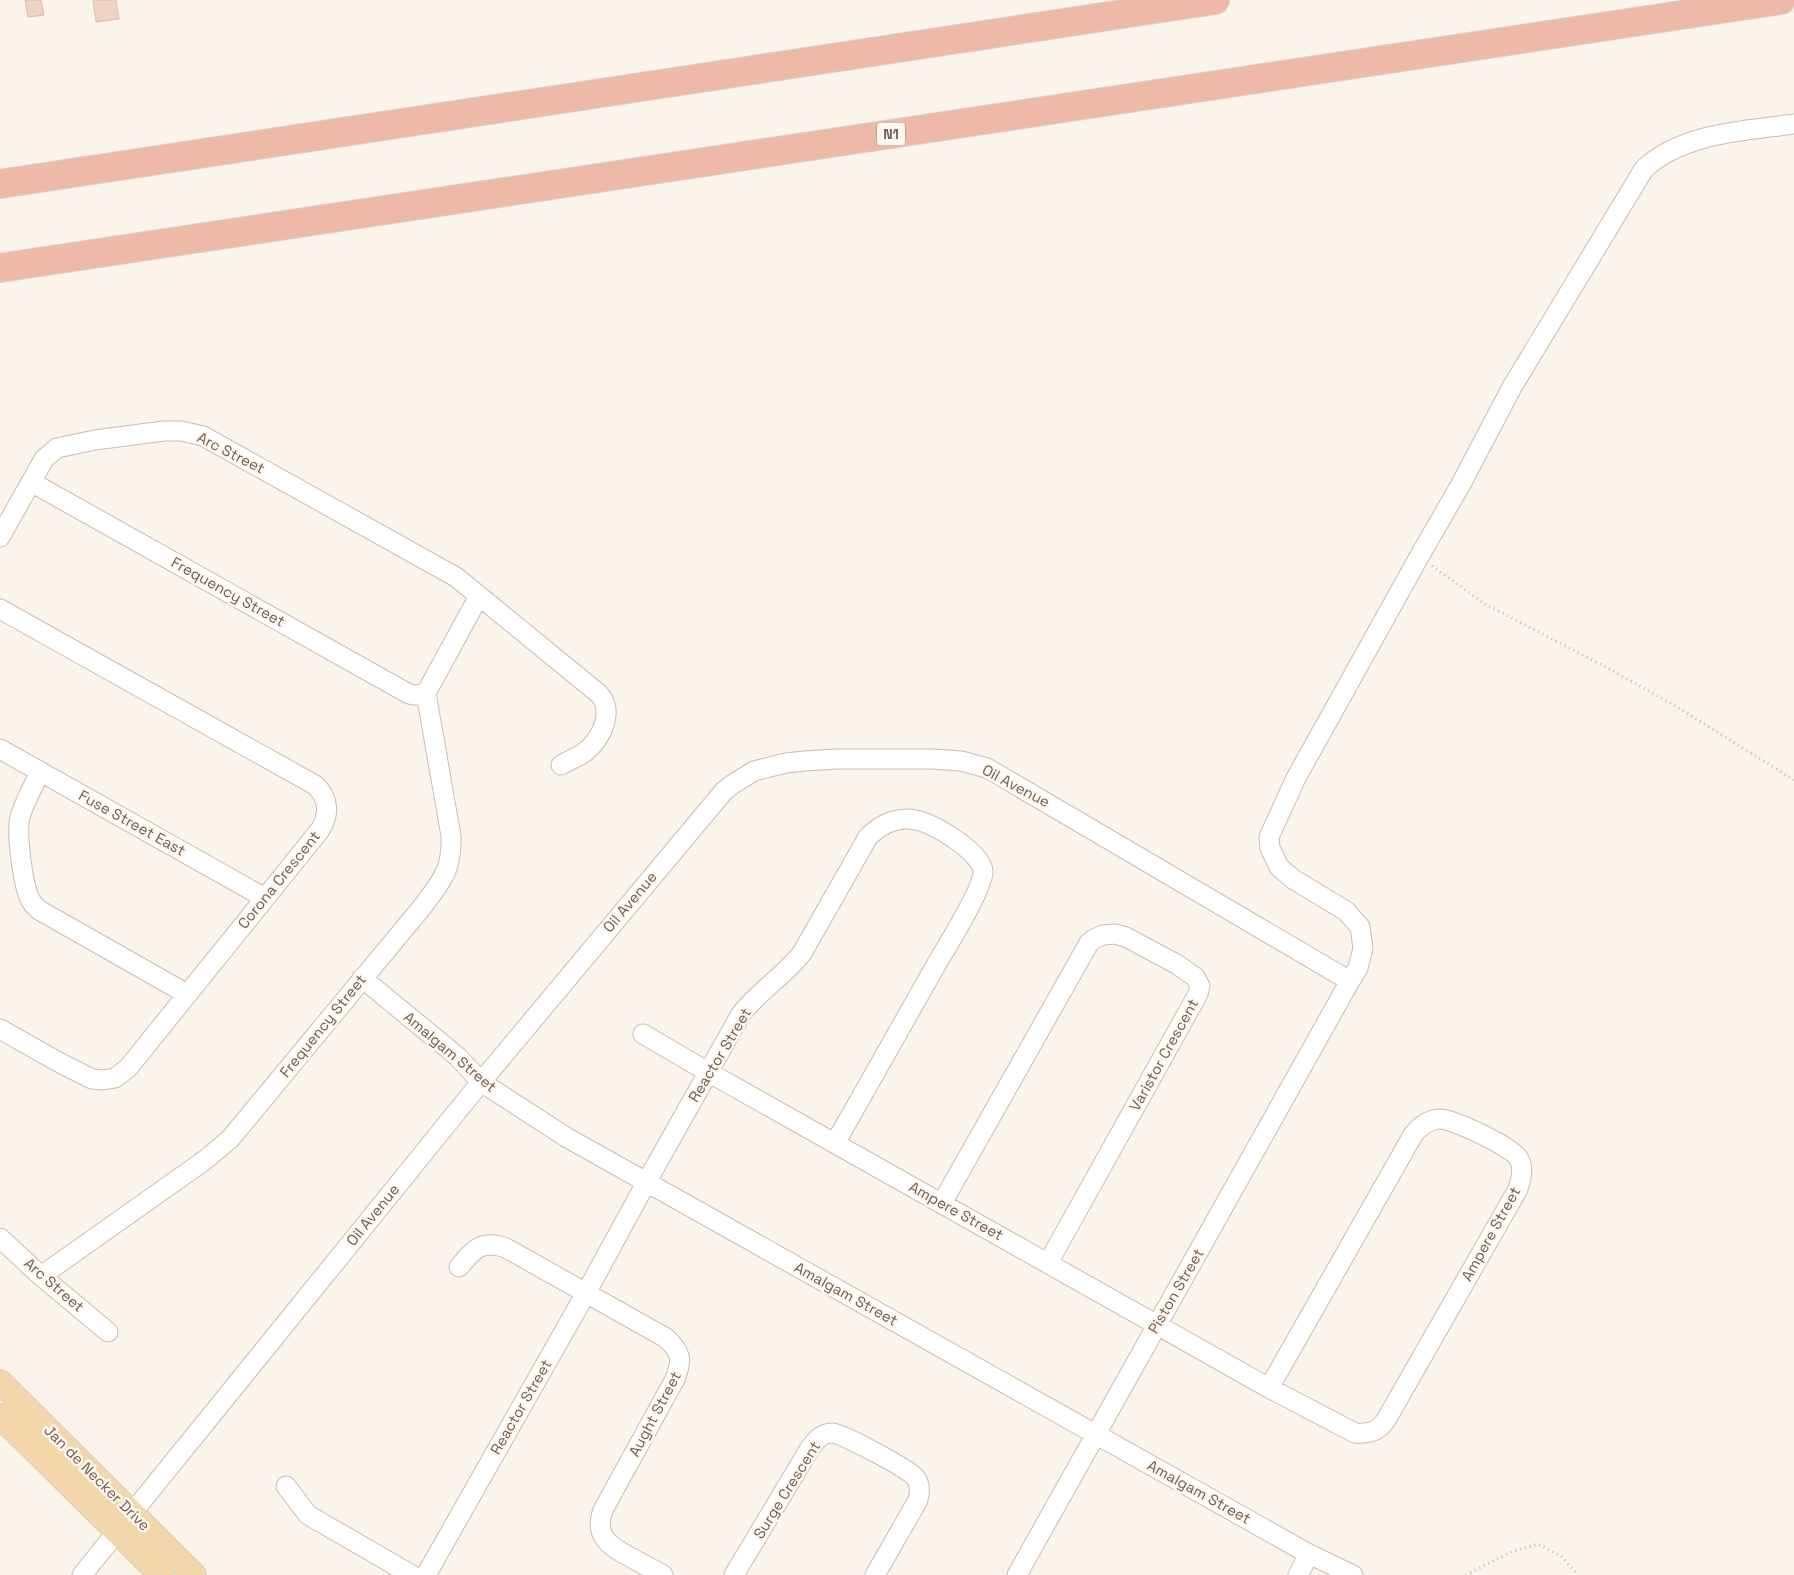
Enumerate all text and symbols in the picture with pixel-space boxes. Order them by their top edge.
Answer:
road number: N1 [877,122,905,146]
street label: Arc Street [194,427,268,478]
street label: Frequency Street [168,552,289,631]
street label: Oil Avenue [979,760,1053,811]
street label: Fuse Street East [75,785,189,860]
street label: Corona Crescent [233,827,324,933]
street label: Oil Avenue [599,867,661,936]
street label: Frequency Street [275,970,370,1081]
street label: Varistor Crescent [1125,995,1202,1114]
street label: Reactor Street [684,1004,755,1105]
street label: Amalgam Street [400,1007,501,1096]
street label: Ampere Street [906,1177,1007,1244]
street label: Oil Avenue [342,1180,403,1249]
street label: Ampere Street [1457,1183,1524,1284]
street label: Piston Street [1144,1245,1208,1337]
street label: Arc Street [20,1253,88,1316]
street label: Amalgam Street [791,1257,901,1330]
street label: Reactor Street [486,1356,556,1458]
street label: Aught Street [624,1368,685,1460]
street label: Jan de Necker Drive [40,1421,155,1535]
street label: Surge Crescent [749,1437,824,1542]
street label: Amalgam Street [1144,1455,1254,1528]

